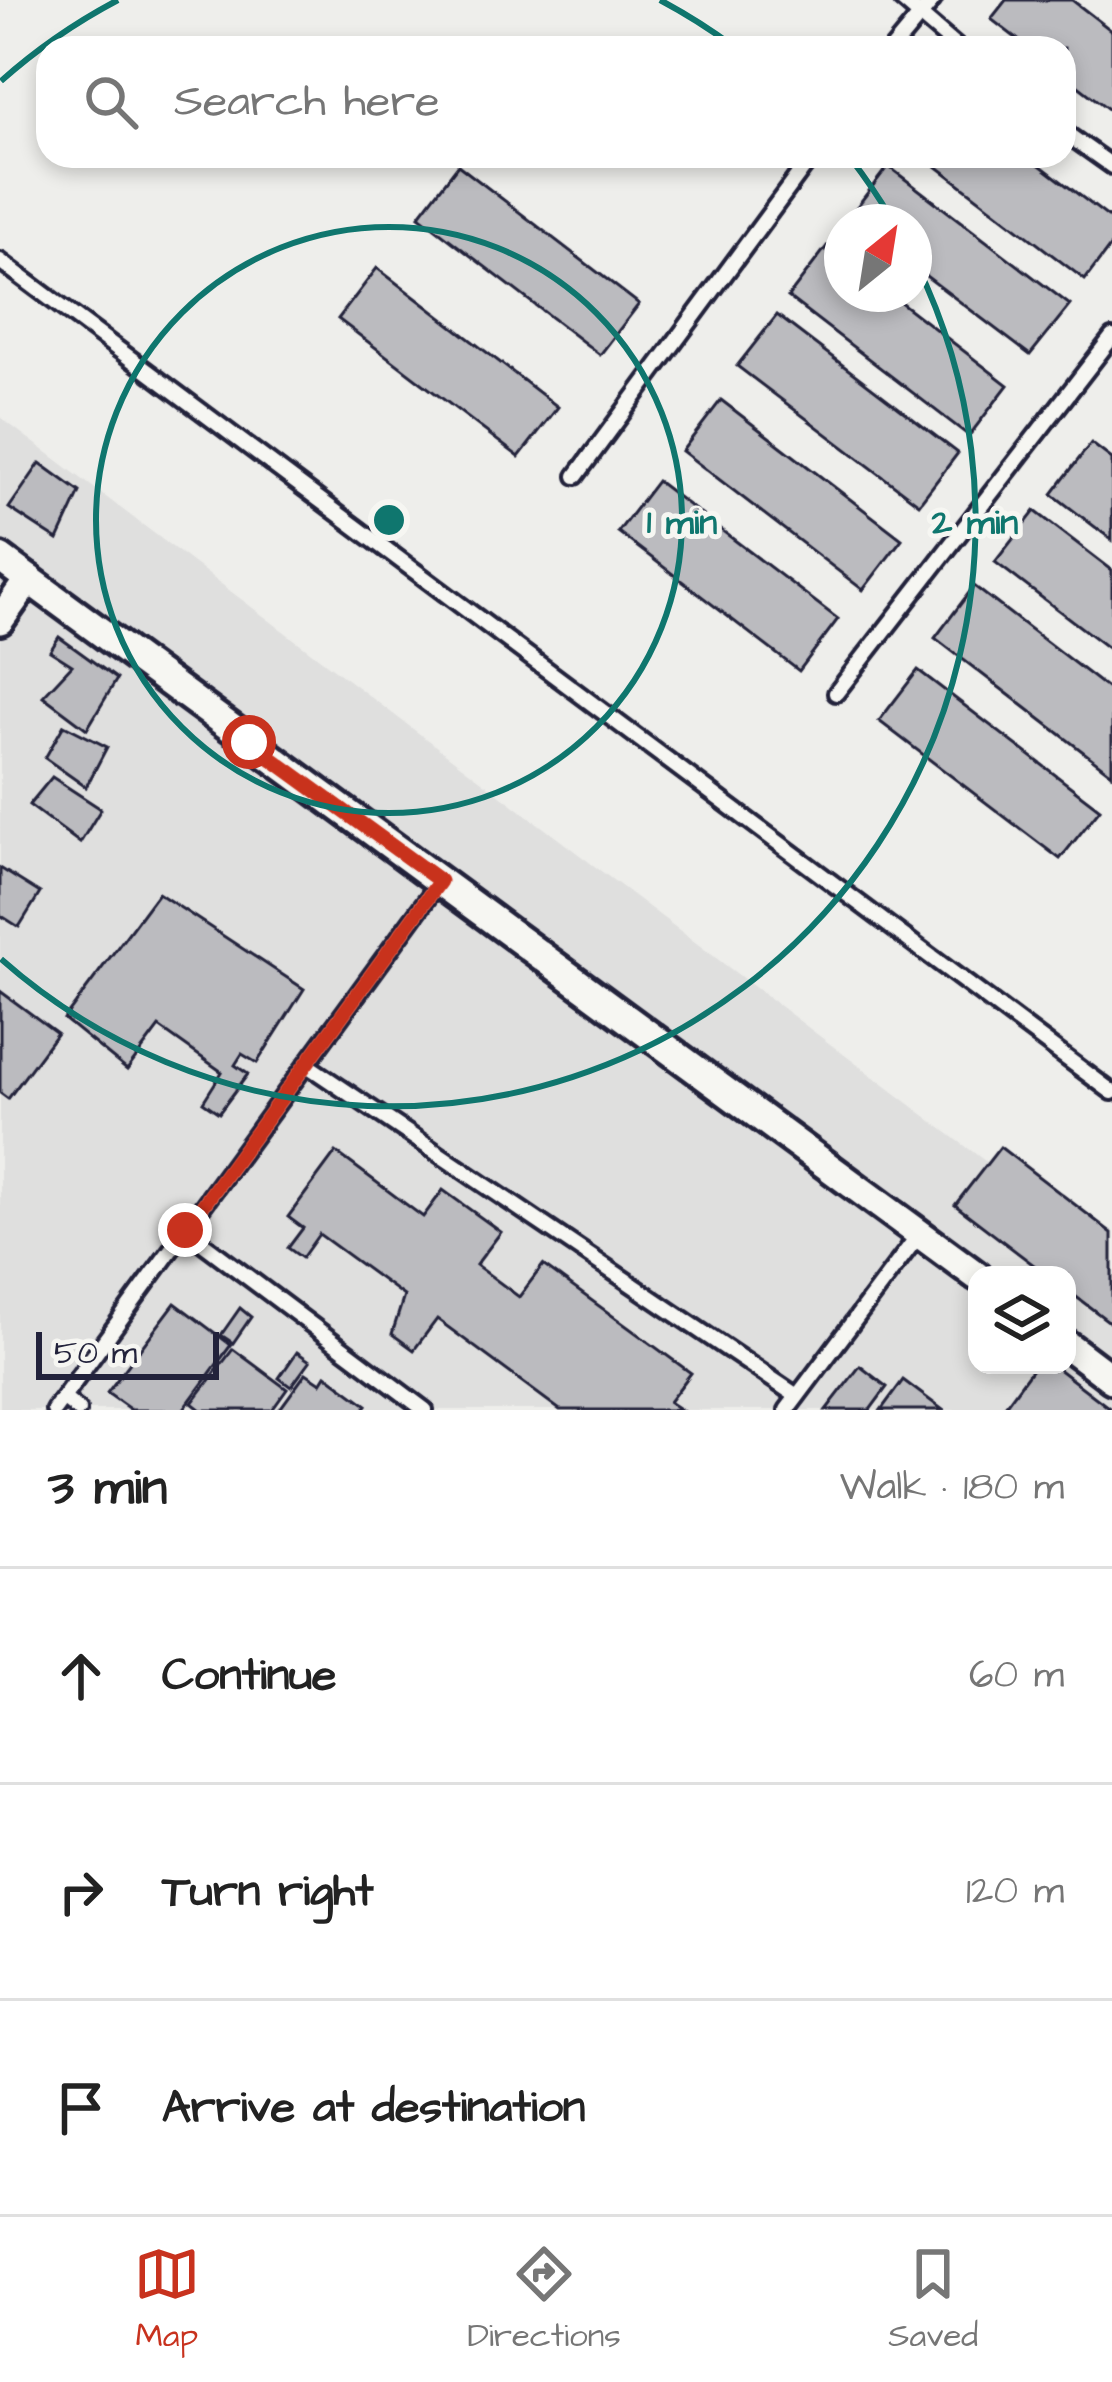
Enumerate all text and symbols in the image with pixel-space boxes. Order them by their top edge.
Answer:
search box [36,36,1076,168]
icon: search [78,69,144,135]
text: Search here [174,71,440,133]
north arrow [824,204,932,312]
text: 1 min [647,497,717,548]
text: 2 min [931,497,1018,548]
centre of rings [368,499,410,541]
route start [222,715,276,769]
route end [158,1203,212,1257]
map controls [968,1266,1076,1374]
button: layers [968,1266,1076,1374]
scale bar [36,1326,219,1379]
text: 50 m [54,1330,137,1376]
text: 3 min [48,1453,167,1524]
text: Walk · 180 m [840,1461,1064,1515]
icon: ahead [48,1643,114,1709]
text: Continue [162,1645,336,1707]
text: 60 m [969,1649,1064,1703]
icon: right [48,1859,114,1925]
text: Turn right [162,1861,374,1923]
text: 120 m [966,1865,1064,1919]
icon: arrive [48,2075,114,2141]
text: Arrive at destination [162,2077,585,2139]
tab: Map [134,2241,200,2359]
tab: Directions [467,2241,621,2359]
tab: Saved [888,2241,978,2359]

